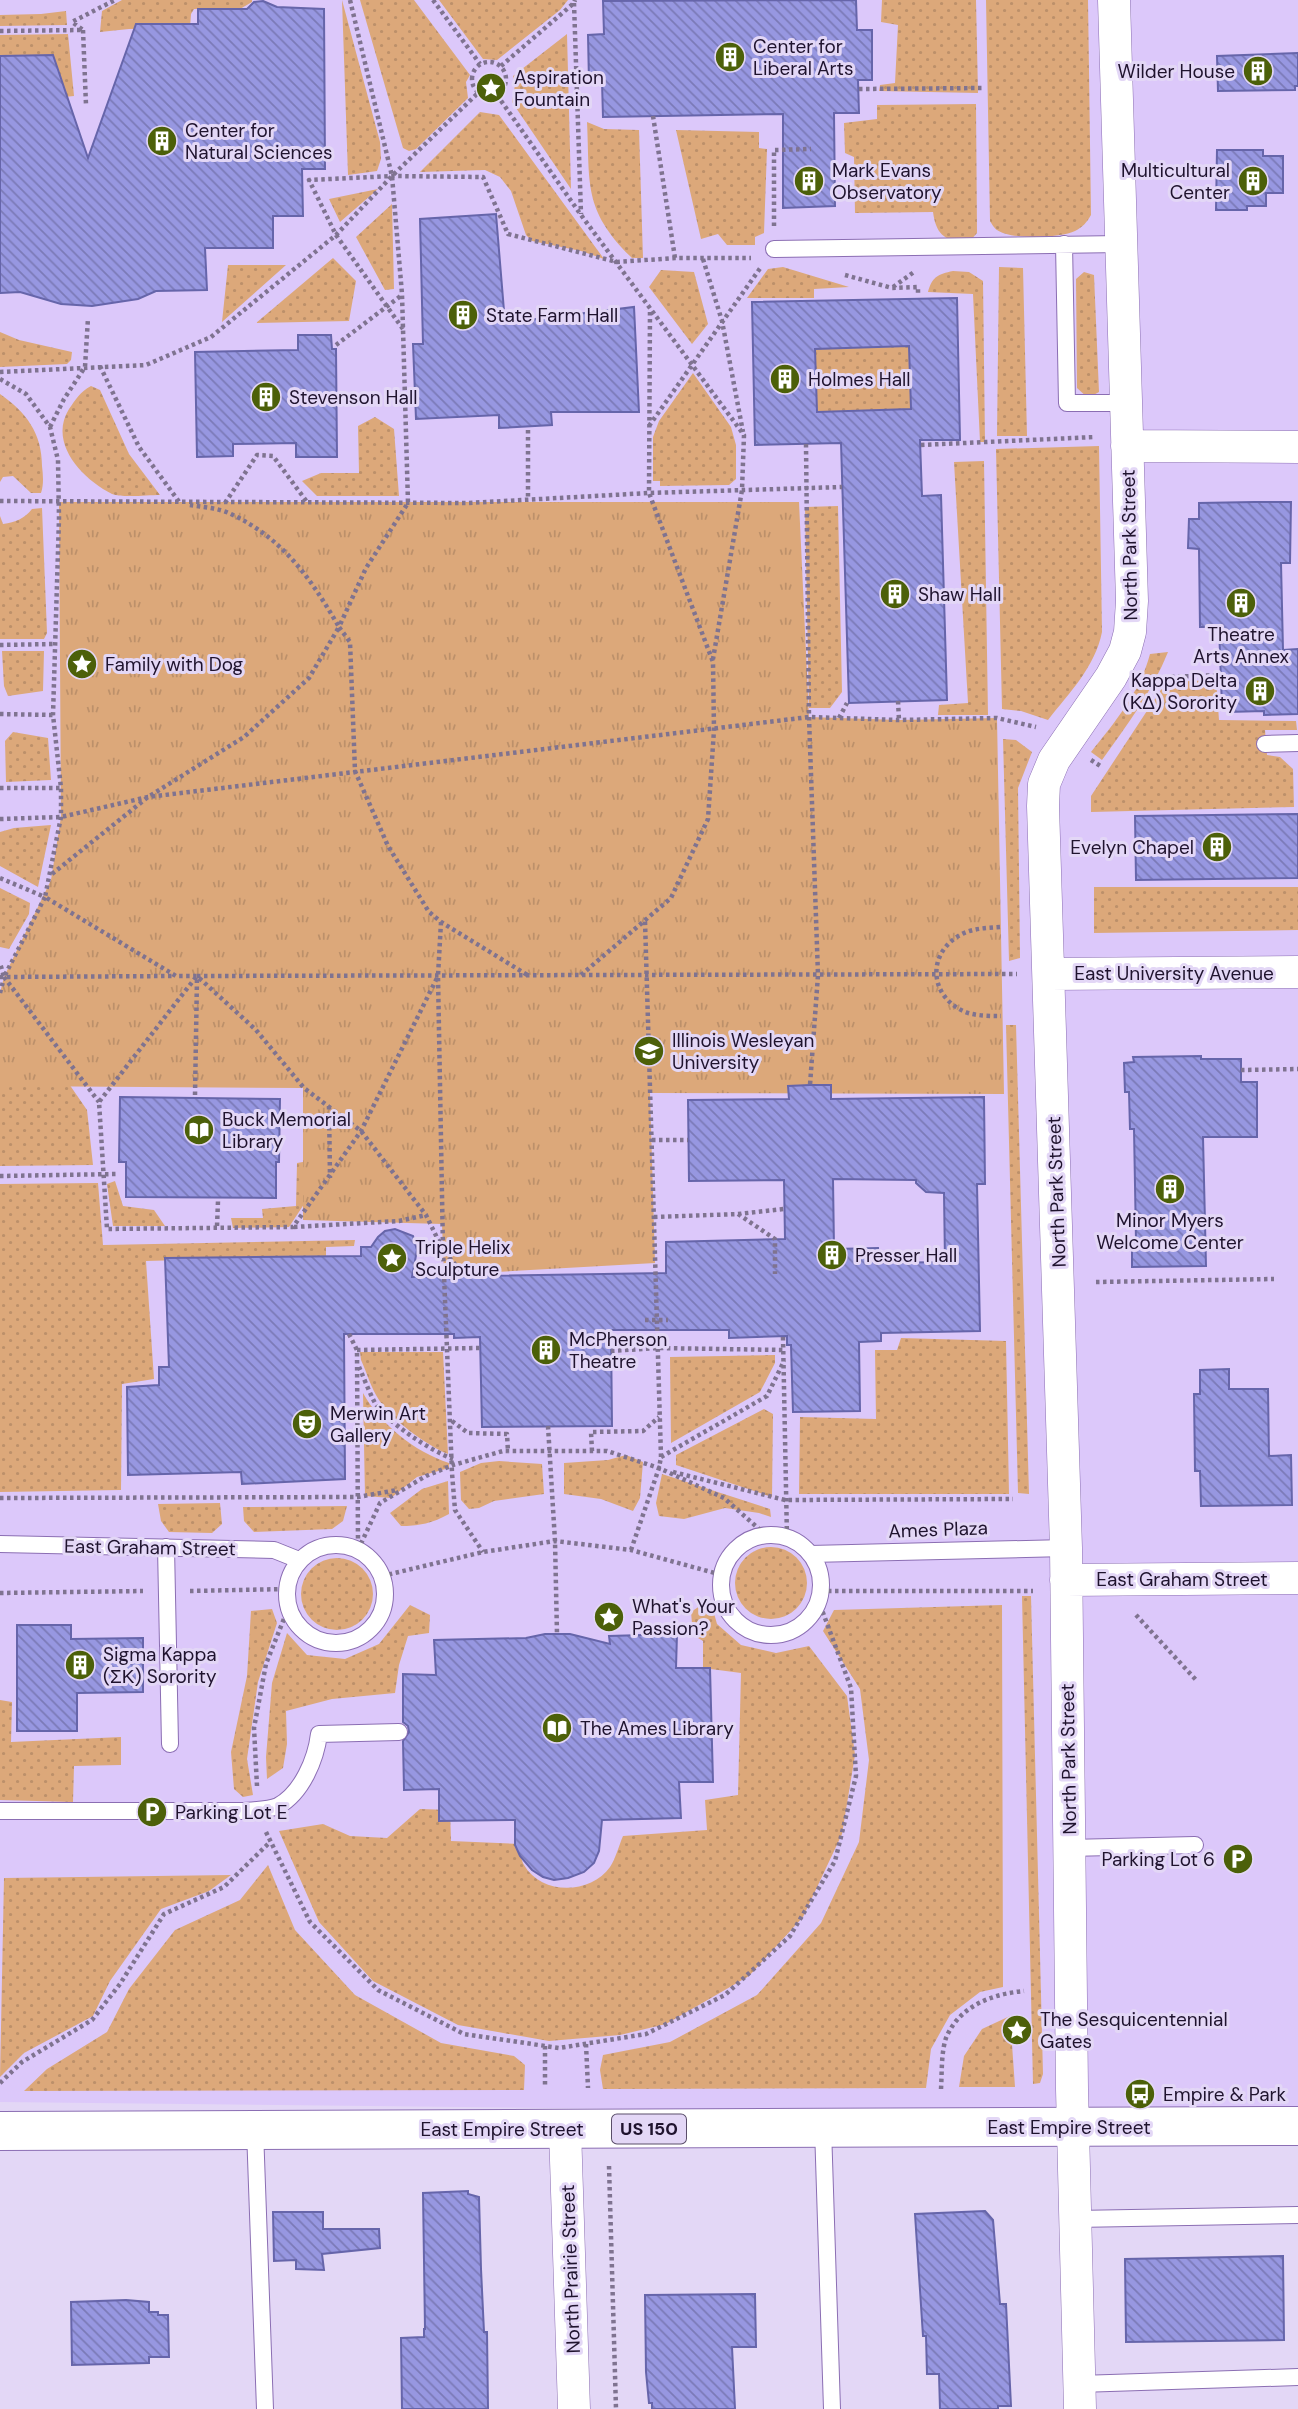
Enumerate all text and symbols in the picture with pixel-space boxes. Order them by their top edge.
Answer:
place label: Center for Liberal Arts [753,34,854,81]
building icon: Center for Liberal Arts [713,40,747,74]
building icon: Wilder House [1241,54,1275,88]
place label: Wilder House [1118,59,1235,84]
place label: Aspiration Fountain [514,65,604,112]
place icon: Aspiration Fountain [474,71,508,105]
place label: Center for Natural Sciences [185,118,333,165]
building icon: Center for Natural Sciences [145,124,179,158]
place label: Mark Evans Observatory [832,158,942,205]
place label: Multicultural Center [1121,158,1230,205]
building icon: Mark Evans Observatory [792,164,826,198]
building icon: Multicultural Center [1236,164,1270,198]
building icon: State Farm Hall [446,298,480,332]
place label: State Farm Hall [486,303,618,328]
building icon: Holmes Hall [768,362,802,396]
place label: Holmes Hall [808,367,911,392]
building icon: Stevenson Hall [249,380,283,414]
place label: Stevenson Hall [289,385,417,410]
street label: North Park Street [1116,469,1143,621]
building icon: Shaw Hall [878,577,912,611]
place label: Shaw Hall [918,582,1001,607]
building icon: Theatre Arts Annex [1224,586,1258,620]
place label: Theatre Arts Annex [1193,622,1290,669]
place icon: Family with Dog [65,647,99,681]
place label: Family with Dog [105,652,244,677]
place label: Kappa Delta (ΚΔ) Sorority [1123,668,1237,715]
building icon: Kappa Delta (ΚΔ) Sorority [1243,674,1277,708]
building icon: Evelyn Chapel [1200,830,1234,864]
place label: Evelyn Chapel [1070,835,1194,860]
street label: East University Avenue [1074,961,1274,986]
place label: Illinois Wesleyan University [672,1028,814,1075]
school or university icon: Illinois Wesleyan University [632,1034,666,1068]
place label: Buck Memorial Library [222,1107,351,1154]
library icon: Buck Memorial Library [182,1113,216,1147]
street label: North Park Street [1041,1116,1072,1268]
building icon: Minor Myers Welcome Center [1153,1172,1187,1206]
place label: Minor Myers Welcome Center [1096,1208,1244,1255]
place label: Triple Helix Sculpture [415,1235,511,1282]
building icon: Presser Hall [815,1238,849,1272]
place icon: Triple Helix Sculpture [375,1241,409,1275]
place label: Presser Hall [855,1243,957,1268]
place label: McPherson Theatre [569,1327,667,1374]
building icon: McPherson Theatre [529,1333,563,1367]
place label: Merwin Art Gallery [330,1401,426,1448]
theatre icon: Merwin Art Gallery [290,1407,324,1441]
street label: Ames Plaza [888,1515,988,1544]
street label: East Graham Street [64,1534,236,1561]
street label: East Graham Street [1096,1567,1268,1592]
place label: What's Your Passion? [632,1594,735,1641]
place icon: What's Your Passion? [592,1600,626,1634]
place label: Sigma Kappa (ΣΚ) Sorority [103,1642,217,1689]
building icon: Sigma Kappa (ΣΚ) Sorority [63,1648,97,1682]
street label: North Park Street [1055,1683,1082,1835]
library icon: The Ames Library [540,1711,574,1745]
place label: The Ames Library [580,1716,734,1741]
parking icon: Parking Lot E [135,1795,169,1829]
place label: Parking Lot E [175,1800,287,1825]
parking icon: Parking Lot 6 [1221,1842,1255,1876]
place label: Parking Lot 6 [1101,1847,1215,1872]
place label: The Sesquicentennial Gates [1040,2007,1228,2054]
place icon: The Sesquicentennial Gates [1000,2013,1034,2047]
bus stop icon: Empire & Park [1123,2077,1157,2111]
place label: Empire & Park [1163,2082,1287,2107]
road number: US 150 [612,2115,686,2144]
street label: East Empire Street [987,2115,1151,2140]
street label: East Empire Street [420,2117,584,2142]
street label: North Prairie Street [555,2184,586,2354]

